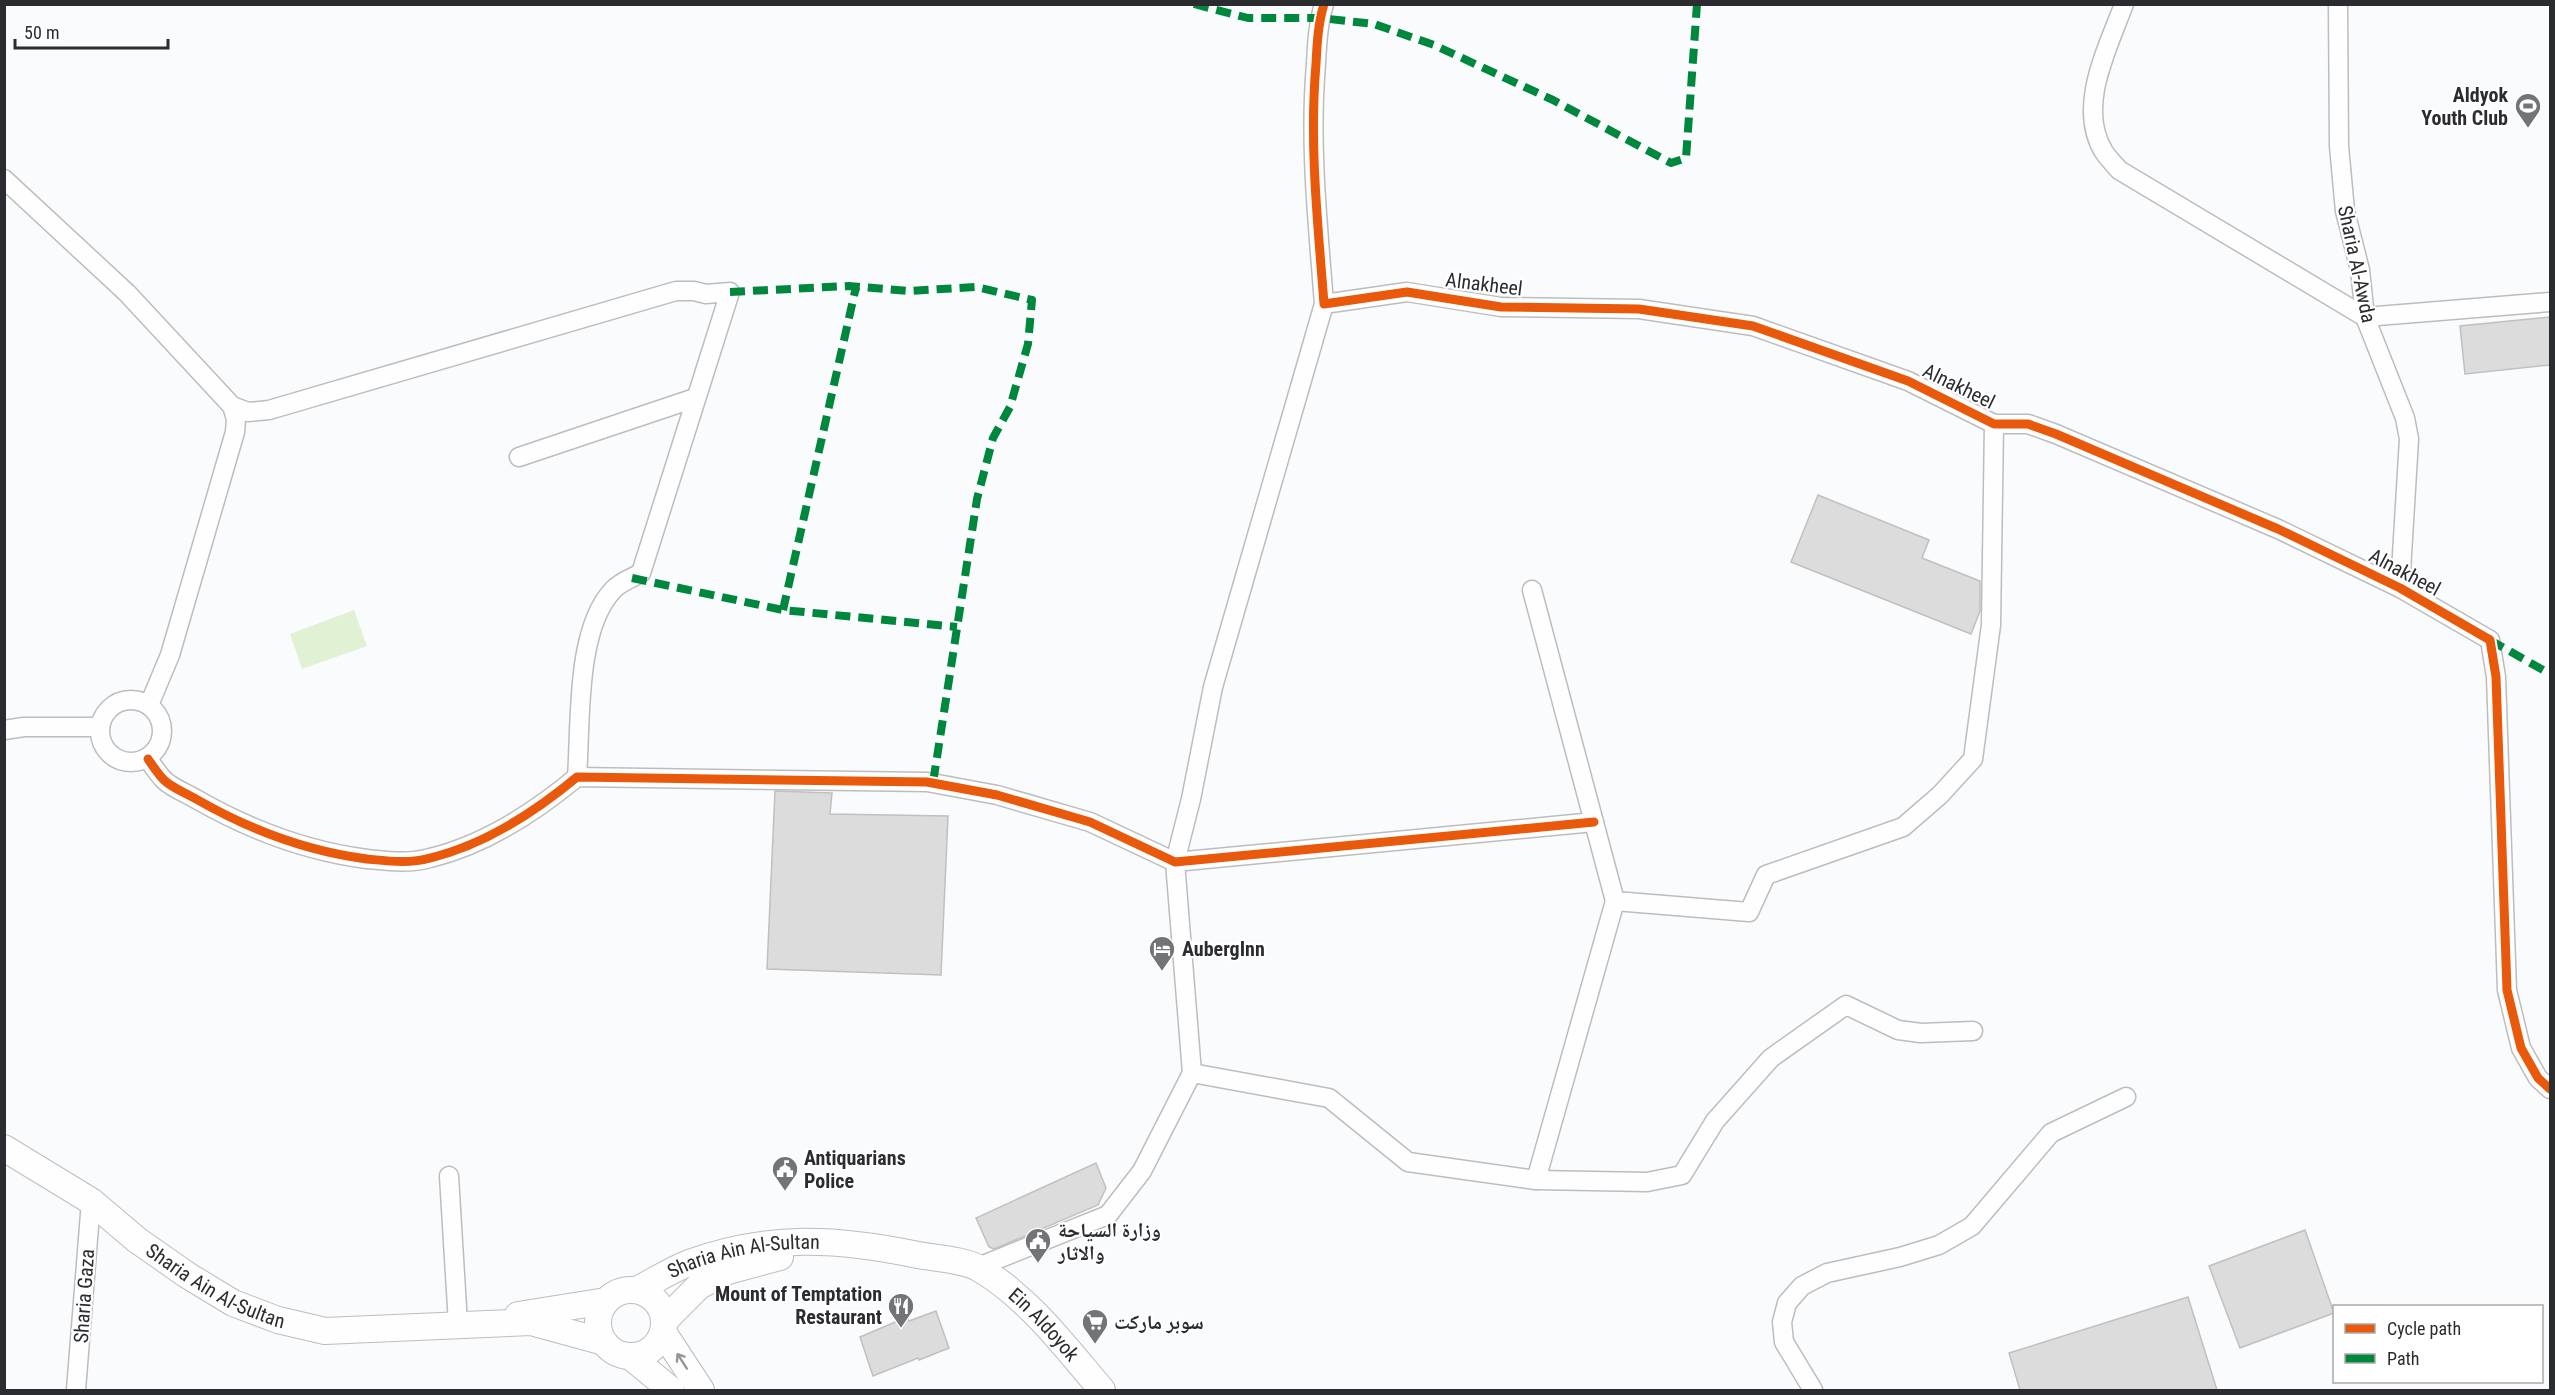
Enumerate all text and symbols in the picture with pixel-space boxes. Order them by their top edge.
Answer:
scale bar [15,12,168,50]
text: 50 m [24,22,59,43]
place label: Aldyok Youth Club [2421,83,2508,130]
sports icon: Aldyok Youth Club [2513,91,2543,129]
street label: Sharia Al-Awda [2333,203,2381,325]
street label: Alnakheel [1444,267,1524,301]
street label: Alnakheel [1919,358,1999,414]
street label: Alnakheel [2365,543,2445,601]
hotel icon: AubergInn [1147,934,1177,972]
place label: AubergInn [1182,937,1265,961]
place label: Antiquarians Police [804,1146,906,1193]
public building icon: Antiquarians Police [770,1154,800,1192]
place label: وزارة السياحة والاثار [1057,1218,1161,1265]
public building icon: وزارة السياحة والاثار [1023,1226,1053,1264]
street label: Sharia Ain Al-Sultan [663,1230,820,1283]
street label: Sharia Ain Al-Sultan [141,1238,287,1333]
street label: Sharia Gaza [69,1248,99,1344]
place label: Mount of Temptation Restaurant [715,1282,882,1329]
street label: Ein Aldoyok [1004,1283,1084,1366]
restaurant icon: Mount of Temptation Restaurant [886,1291,916,1329]
legend [2333,1305,2543,1383]
supermarket icon: سوبر ماركت [1080,1307,1110,1345]
place label: سوبر ماركت [1114,1310,1204,1334]
text: Cycle path [2387,1318,2461,1339]
text: Path [2387,1348,2420,1369]
one-way arrow [676,1354,688,1370]

